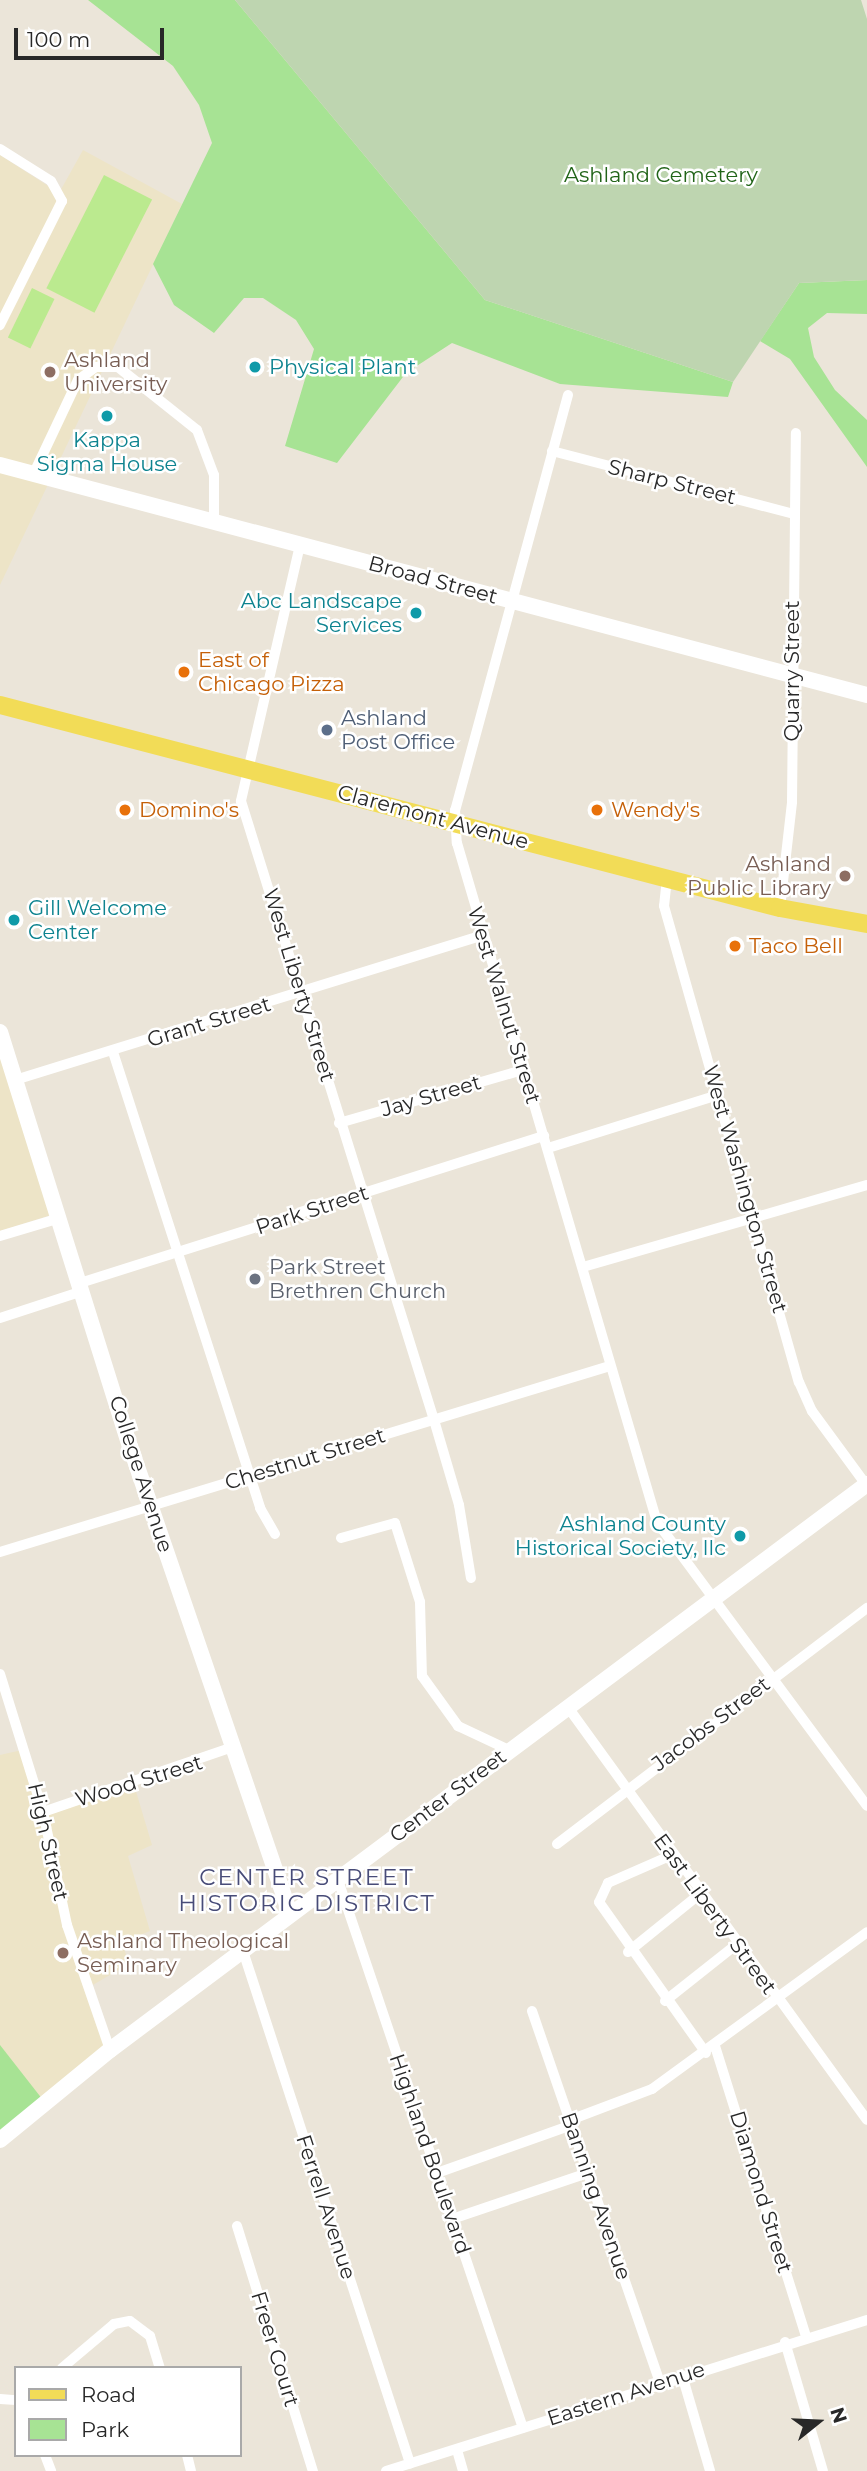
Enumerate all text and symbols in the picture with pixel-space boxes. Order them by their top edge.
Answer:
scale bar [18,14,168,58]
text: 100 m [27,27,90,52]
park label: Ashland Cemetery [564,162,758,188]
place label: Ashland University [64,347,167,397]
place label: Physical Plant [269,354,416,380]
marker: Physical Plant [247,359,263,375]
marker: Ashland University [42,364,58,380]
marker: Kappa Sigma House [99,408,115,424]
place label: Kappa Sigma House [37,427,177,477]
street label: Sharp Street [605,454,739,510]
street label: Broad Street [366,551,500,609]
place label: Abc Landscape Services [241,588,402,638]
street label: Quarry Street [779,600,805,742]
marker: Abc Landscape Services [408,605,424,621]
place label: East of Chicago Pizza [198,647,345,697]
marker: East of Chicago Pizza [176,664,192,680]
place label: Ashland Post Office [341,705,455,755]
marker: Ashland Post Office [319,722,335,738]
street label: Claremont Avenue [335,779,531,855]
place label: Domino's [139,797,239,823]
place label: Wendy's [611,797,700,823]
marker: Domino's [117,802,133,818]
marker: Wendy's [589,802,605,818]
place label: Ashland Public Library [687,851,831,901]
marker: Ashland Public Library [837,868,853,884]
street label: West Liberty Street [258,885,340,1085]
place label: Gill Welcome Center [28,895,167,945]
street label: West Walnut Street [462,903,546,1107]
marker: Gill Welcome Center [6,912,22,928]
place label: Taco Bell [749,933,843,959]
marker: Taco Bell [727,938,743,954]
street label: Grant Street [144,991,274,1053]
street label: West Washington Street [697,1062,793,1316]
street label: Jay Street [378,1070,484,1122]
street label: Park Street [252,1180,372,1240]
place label: Park Street Brethren Church [269,1254,446,1304]
marker: Park Street Brethren Church [247,1271,263,1287]
street label: College Avenue [104,1392,178,1556]
street label: Chestnut Street [222,1423,388,1495]
place label: Ashland County Historical Society, llc [515,1511,726,1561]
marker: Ashland County Historical Society, llc [732,1528,748,1544]
street label: Jacobs Street [647,1671,775,1777]
street label: Center Street [385,1744,511,1848]
street label: Wood Street [72,1750,206,1812]
street label: High Street [22,1781,74,1903]
street label: East Liberty Street [648,1829,782,1999]
district label: CENTER STREET HISTORIC DISTRICT [180,1863,434,1917]
place label: Ashland Theological Seminary [77,1928,289,1978]
marker: Ashland Theological Seminary [55,1945,71,1961]
street label: Highland Boulevard [384,2050,476,2258]
street label: Diamond Street [724,2108,798,2276]
street label: Banning Avenue [556,2109,636,2283]
street label: Ferrell Avenue [291,2131,361,2283]
street label: Freer Court [245,2288,305,2410]
street label: Eastern Avenue [544,2357,708,2431]
legend [14,2366,242,2457]
text: Road [81,2382,136,2407]
north arrow [783,2387,853,2457]
text: N [825,2404,852,2426]
text: Park [81,2417,129,2442]

